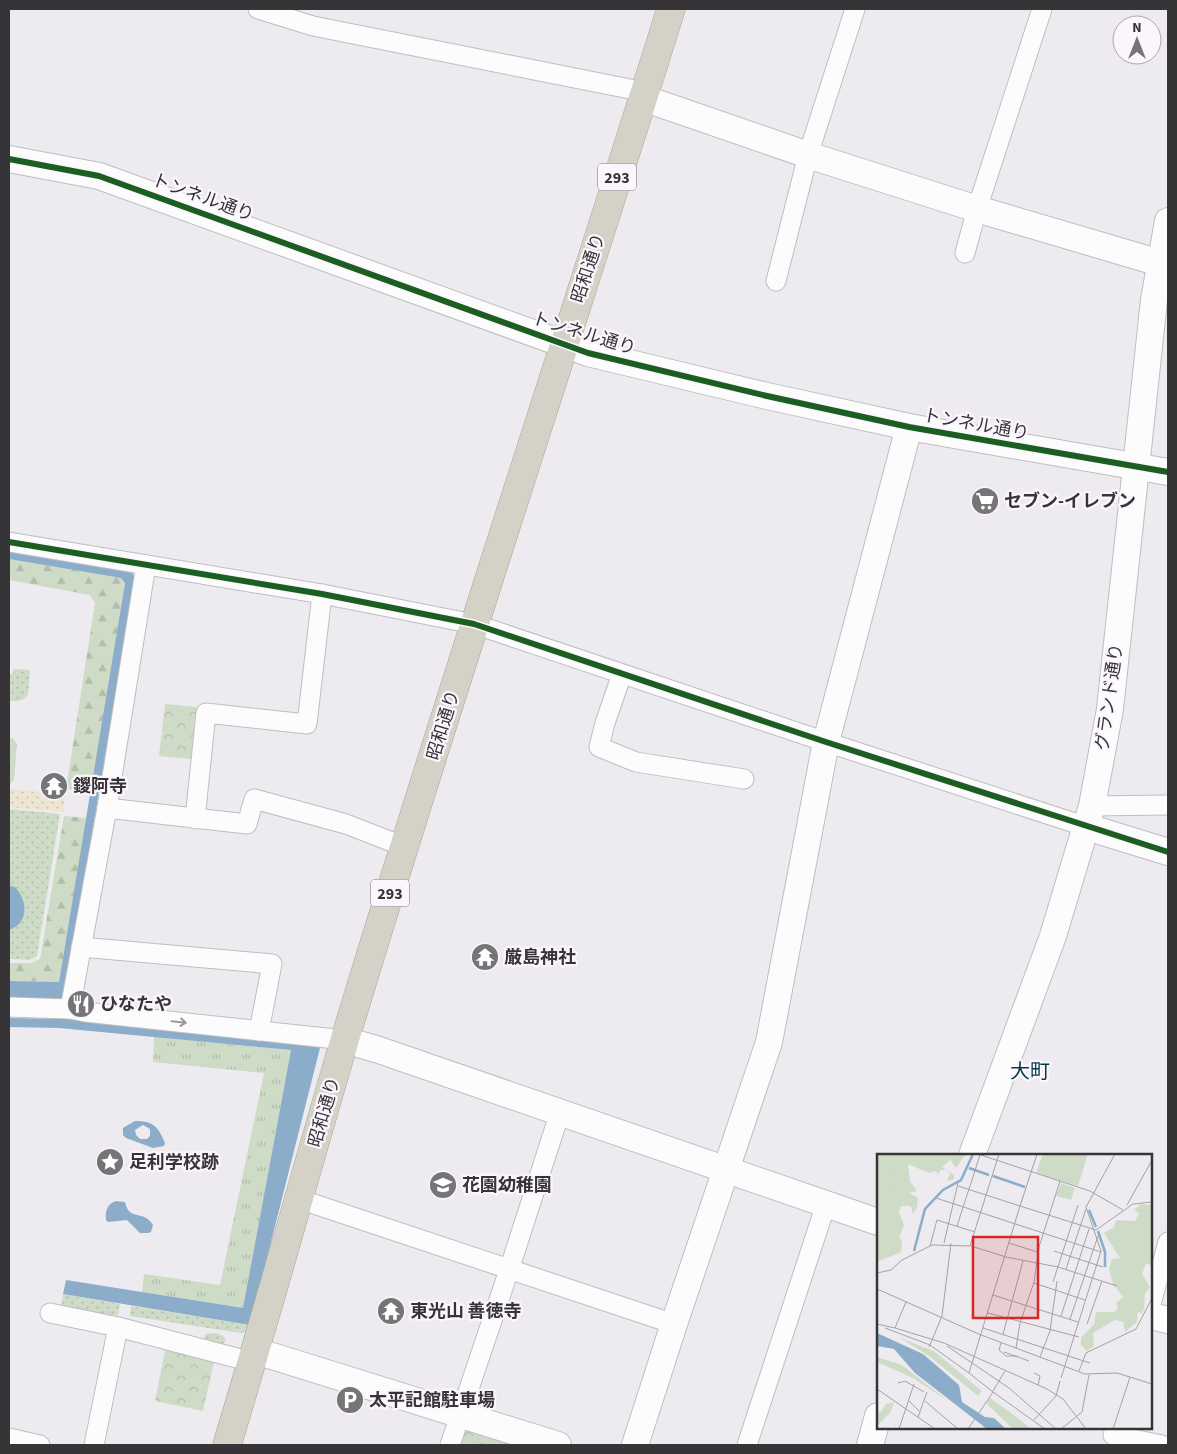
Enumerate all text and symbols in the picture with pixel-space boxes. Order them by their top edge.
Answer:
north arrow [1112,15,1162,65]
text: N [1132,18,1142,38]
road number: 293 [598,163,636,190]
street label: トンネル通り [148,167,258,228]
street label: 昭和通り [565,230,611,306]
street label: トンネル通り [529,306,639,361]
street label: トンネル通り [921,403,1031,446]
supermarket icon: セブン-イレブン [970,486,1000,516]
place label: セブン-イレブン [1004,489,1136,514]
street label: グランド通り [1090,642,1129,752]
street label: 昭和通り [421,687,466,763]
temple icon: 鑁阿寺 [39,771,69,801]
place label: 鑁阿寺 [73,774,127,799]
road number: 293 [371,880,409,906]
temple icon: 厳島神社 [470,942,500,972]
place label: 厳島神社 [504,945,576,970]
restaurant icon: ひなたや [66,989,96,1019]
place label: ひなたや [100,992,172,1017]
one-way arrow [171,1017,187,1027]
district label: 大町 [1010,1058,1050,1086]
street label: 昭和通り [303,1074,346,1150]
place icon: 足利学校跡 [95,1147,125,1177]
place label: 足利学校跡 [129,1150,219,1175]
inset map [877,1154,1152,1429]
school or university icon: 花園幼稚園 [428,1170,458,1200]
place label: 花園幼稚園 [462,1173,552,1198]
temple icon: 東光山 善徳寺 [376,1296,406,1326]
place label: 東光山 善徳寺 [410,1299,522,1324]
parking icon: 太平記館駐車場 [335,1385,365,1415]
place label: 太平記館駐車場 [369,1388,495,1413]

